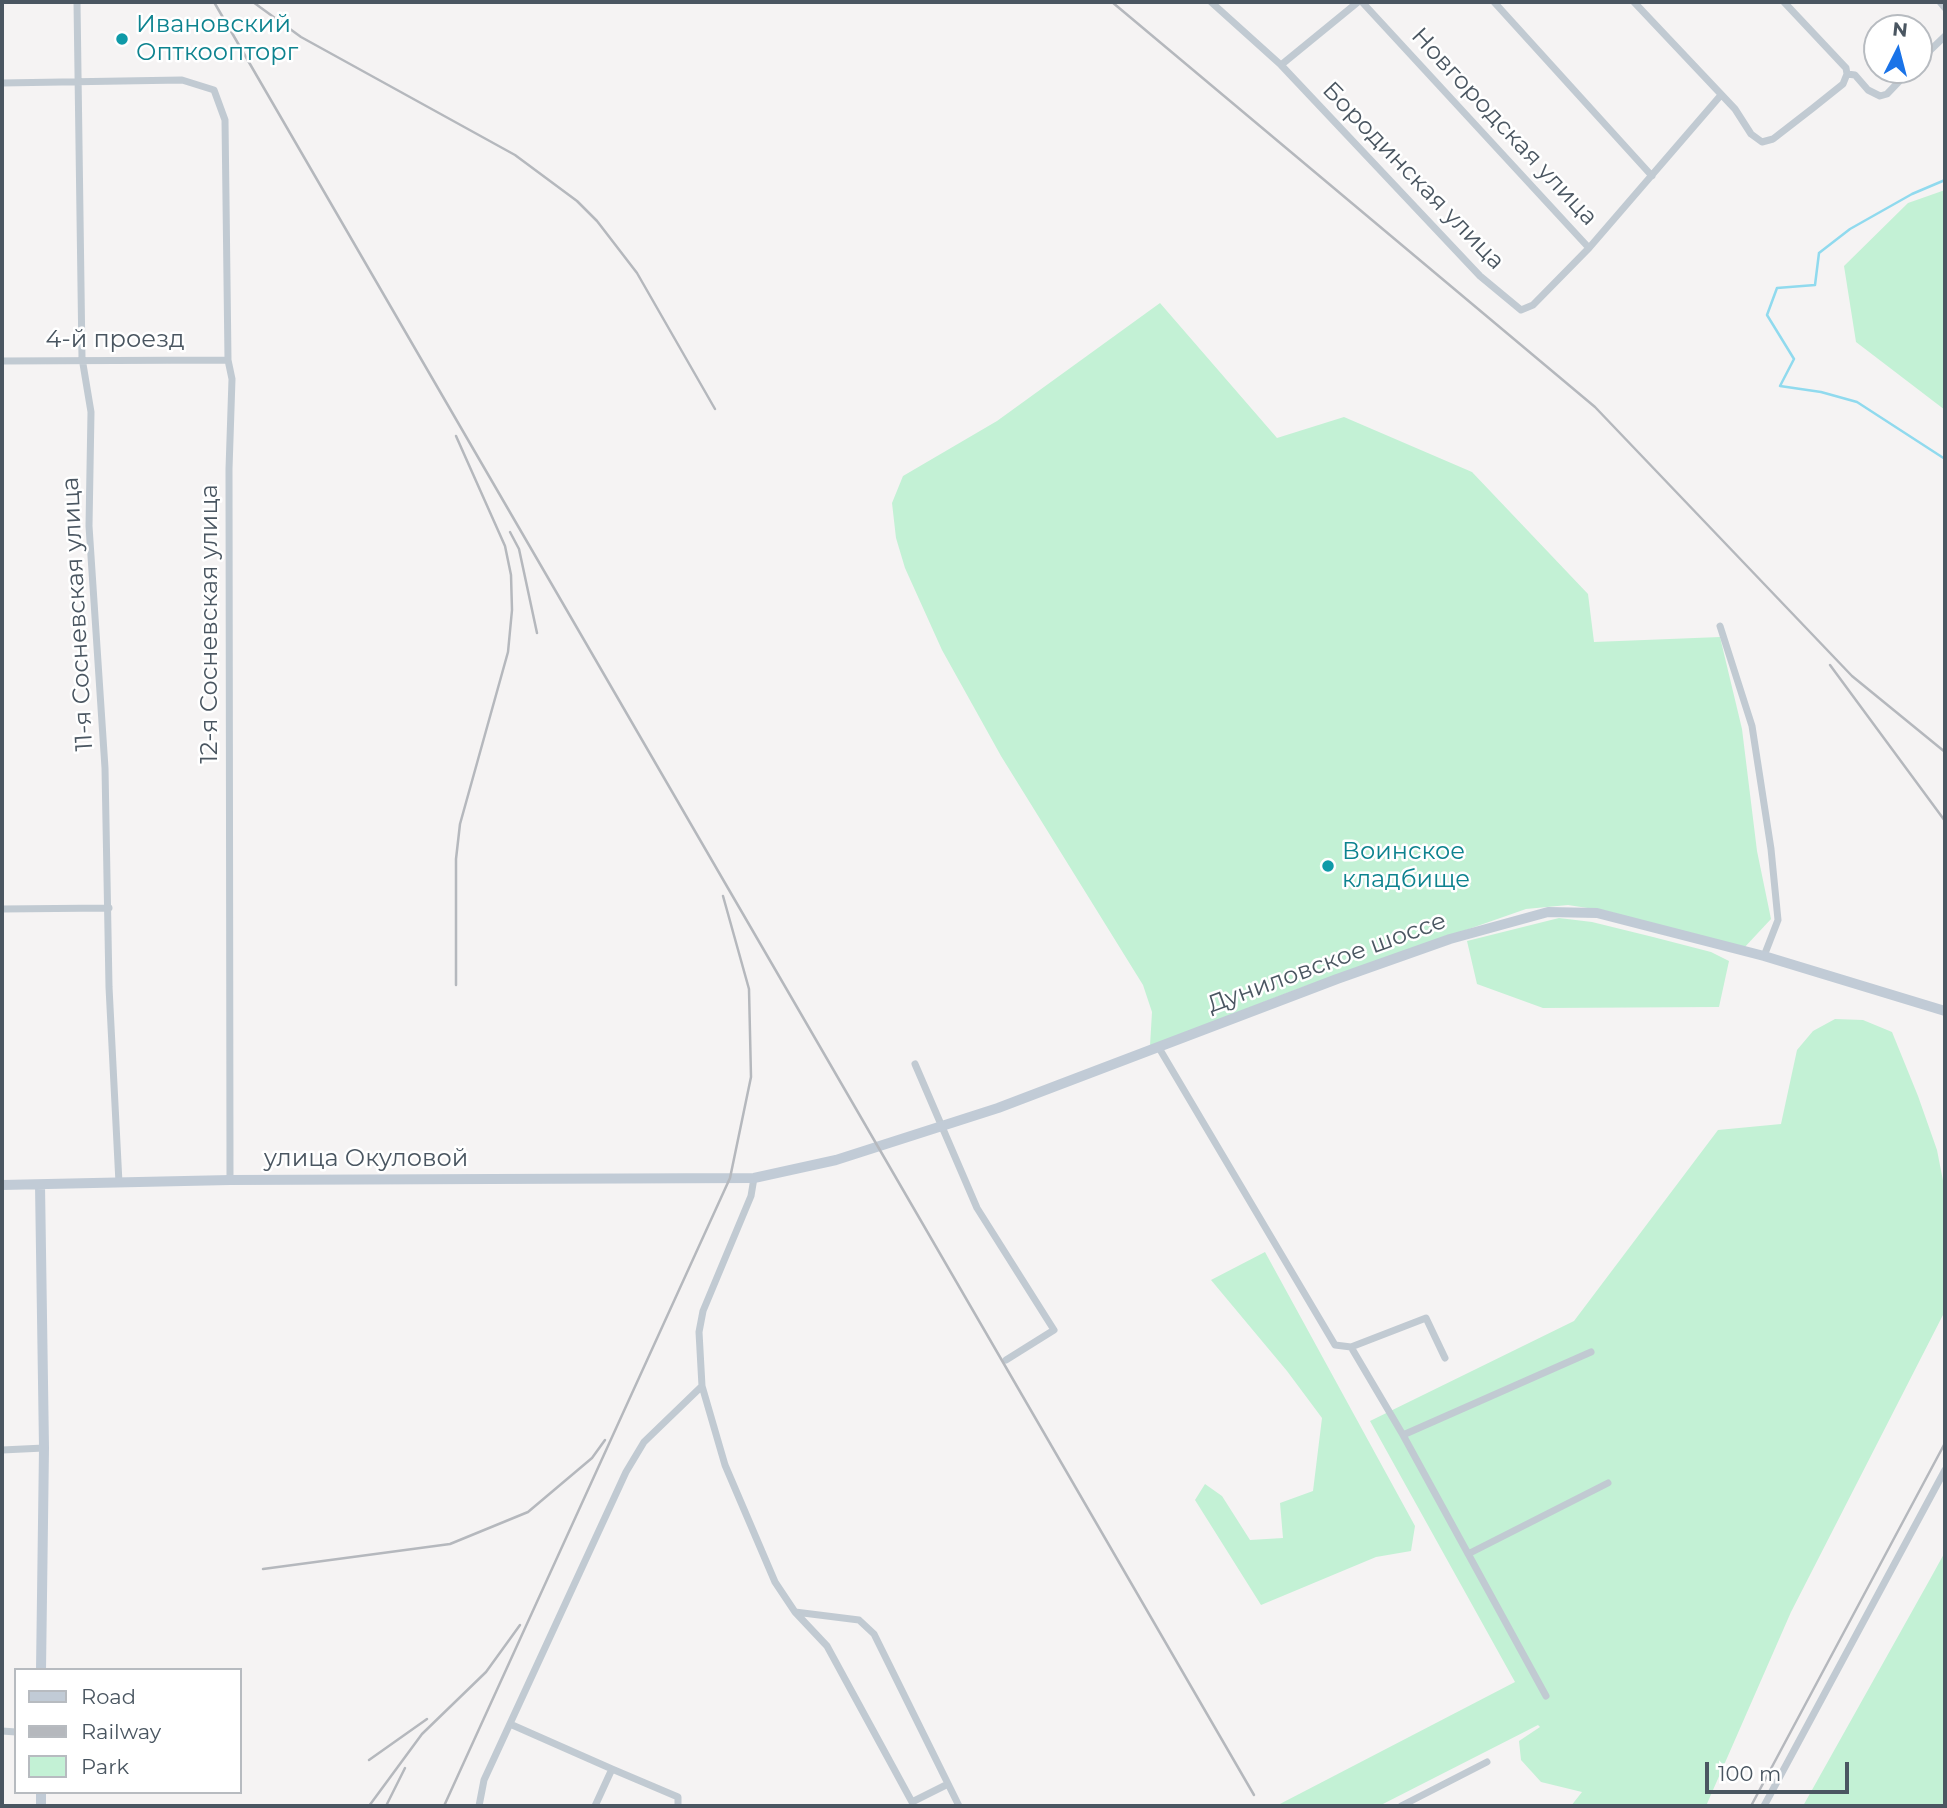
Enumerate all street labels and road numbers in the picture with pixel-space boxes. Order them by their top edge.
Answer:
street label: Новгородская улица [1405,22,1603,232]
street label: Бородинская улица [1316,76,1510,276]
street label: 4-й проезд [45,326,185,354]
street label: 11-я Сосневская улица [56,476,100,752]
street label: 12-я Сосневская улица [196,484,224,764]
street label: Дуниловское шоссе [1204,906,1450,1020]
street label: улица Окуловой [264,1145,468,1173]

